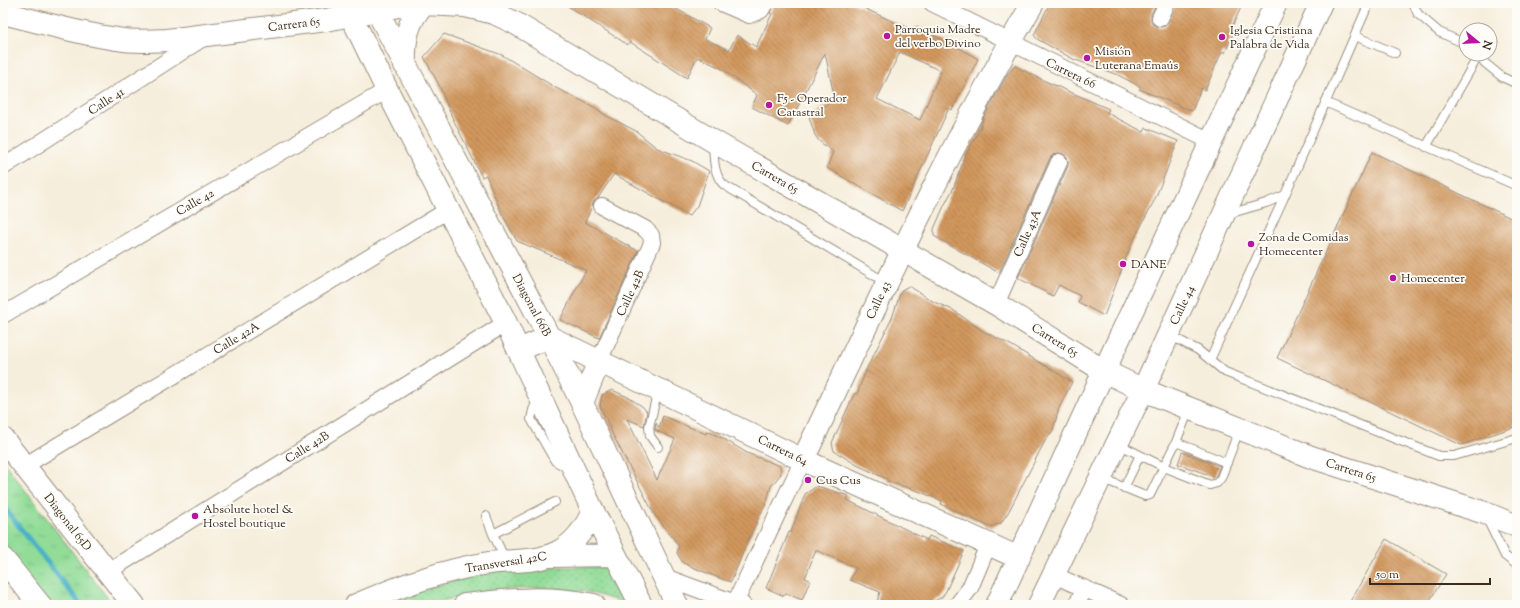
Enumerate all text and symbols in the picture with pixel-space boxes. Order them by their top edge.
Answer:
street label: Carrera 65 [267,13,321,37]
place label: Parroquia Madre del verbo Divino [895,21,981,53]
place label: Iglesia Cristiana Palabra de Vida [1230,22,1313,54]
north arrow [1458,22,1498,62]
marker: Parroquia Madre del verbo Divino [882,31,892,41]
marker: Iglesia Cristiana Palabra de Vida [1217,32,1227,42]
text: N [1478,37,1496,52]
place label: Misión Luterana Emaús [1095,43,1179,75]
marker: Misión Luterana Emaús [1082,53,1092,63]
street label: Carrera 66 [1042,54,1099,94]
street label: Calle 41 [85,83,128,120]
place label: F5 - Operador Catastral [777,90,847,122]
marker: F5 - Operador Catastral [764,100,774,110]
street label: Carrera 65 [747,157,802,199]
street label: Calle 42 [173,185,218,221]
street label: Calle 43A [1009,206,1046,260]
place label: Zona de Comidas Homecenter [1259,229,1349,261]
marker: Zona de Comidas Homecenter [1246,239,1256,249]
place label: DANE [1131,256,1167,274]
marker: DANE [1118,259,1128,269]
street label: Calle 42B [612,267,650,319]
place label: Homecenter [1401,270,1465,288]
street label: Diagonal 66B [507,271,555,340]
marker: Homecenter [1388,273,1398,283]
street label: Calle 43 [862,278,896,323]
street label: Calle 44 [1166,283,1200,328]
street label: Calle 42A [210,318,263,360]
street label: Carrera 65 [1028,319,1081,362]
street label: Calle 42B [282,427,333,468]
street label: Carrera 64 [754,431,811,471]
street label: Carrera 65 [1323,454,1378,488]
place label: Cus Cus [816,472,861,490]
marker: Cus Cus [803,475,813,485]
street label: Diagonal 65D [39,490,95,555]
place label: Absolute hotel & Hostel boutique [203,501,294,533]
marker: Absolute hotel & Hostel boutique [190,511,200,521]
street label: Transversal 42C [464,548,548,578]
scale bar [1370,560,1490,586]
text: 50 m [1375,566,1399,584]

